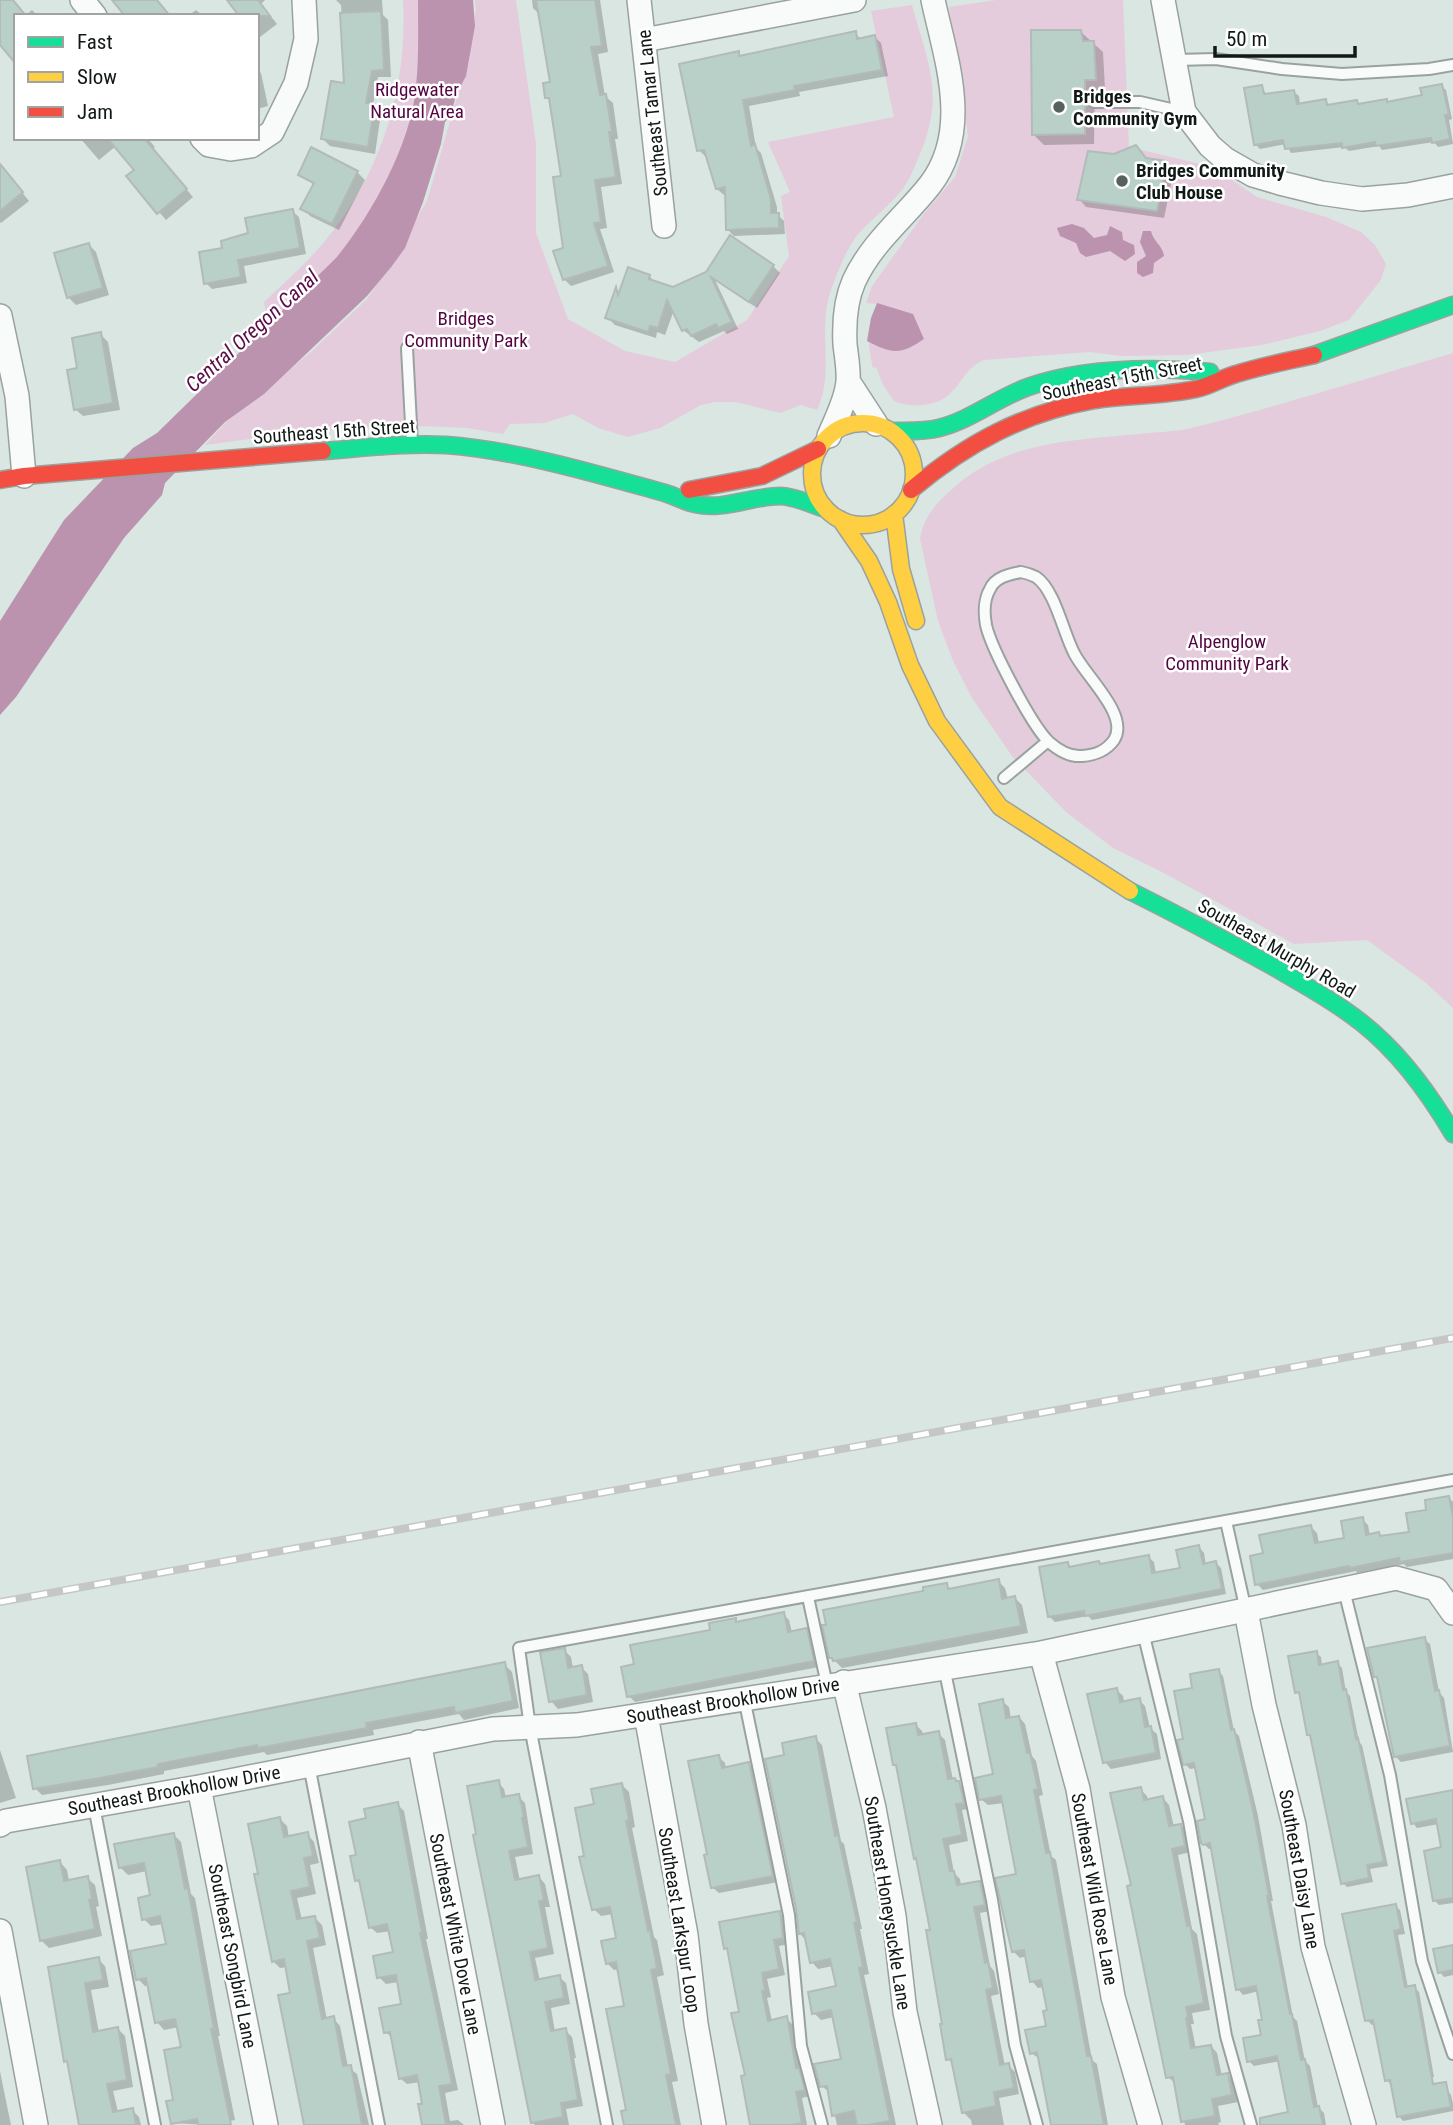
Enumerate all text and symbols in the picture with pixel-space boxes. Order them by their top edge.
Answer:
legend [14,14,259,140]
scale bar [1215,14,1355,58]
text: 50 m [1226,27,1267,51]
street label: Southeast Tamar Lane [632,28,673,197]
text: Fast [77,30,113,54]
text: Slow [77,65,117,89]
park label: Ridgewater Natural Area [370,78,464,123]
place label: Bridges Community Gym [1073,85,1197,130]
marker: Bridges Community Gym [1051,99,1067,115]
text: Jam [77,100,113,124]
place label: Bridges Community Club House [1136,159,1286,204]
marker: Bridges Community Club House [1114,173,1130,189]
water label: Central Oregon Canal [181,265,324,397]
park label: Bridges Community Park [404,307,528,352]
street label: Southeast 15th Street [1040,352,1204,405]
street label: Southeast 15th Street [252,414,416,449]
park label: Alpenglow Community Park [1165,630,1289,675]
street label: Southeast Murphy Road [1194,894,1360,1003]
street label: Southeast Brookhollow Drive [625,1672,841,1729]
street label: Southeast Brookhollow Drive [66,1760,282,1821]
street label: Southeast Daisy Lane [1274,1788,1325,1951]
street label: Southeast Wild Rose Lane [1066,1791,1123,1987]
street label: Southeast Honeysuckle Lane [859,1794,916,2012]
street label: Southeast Larkspur Loop [653,1826,706,2014]
street label: Southeast White Dove Lane [425,1831,486,2037]
street label: Southeast Songbird Lane [203,1862,262,2050]

